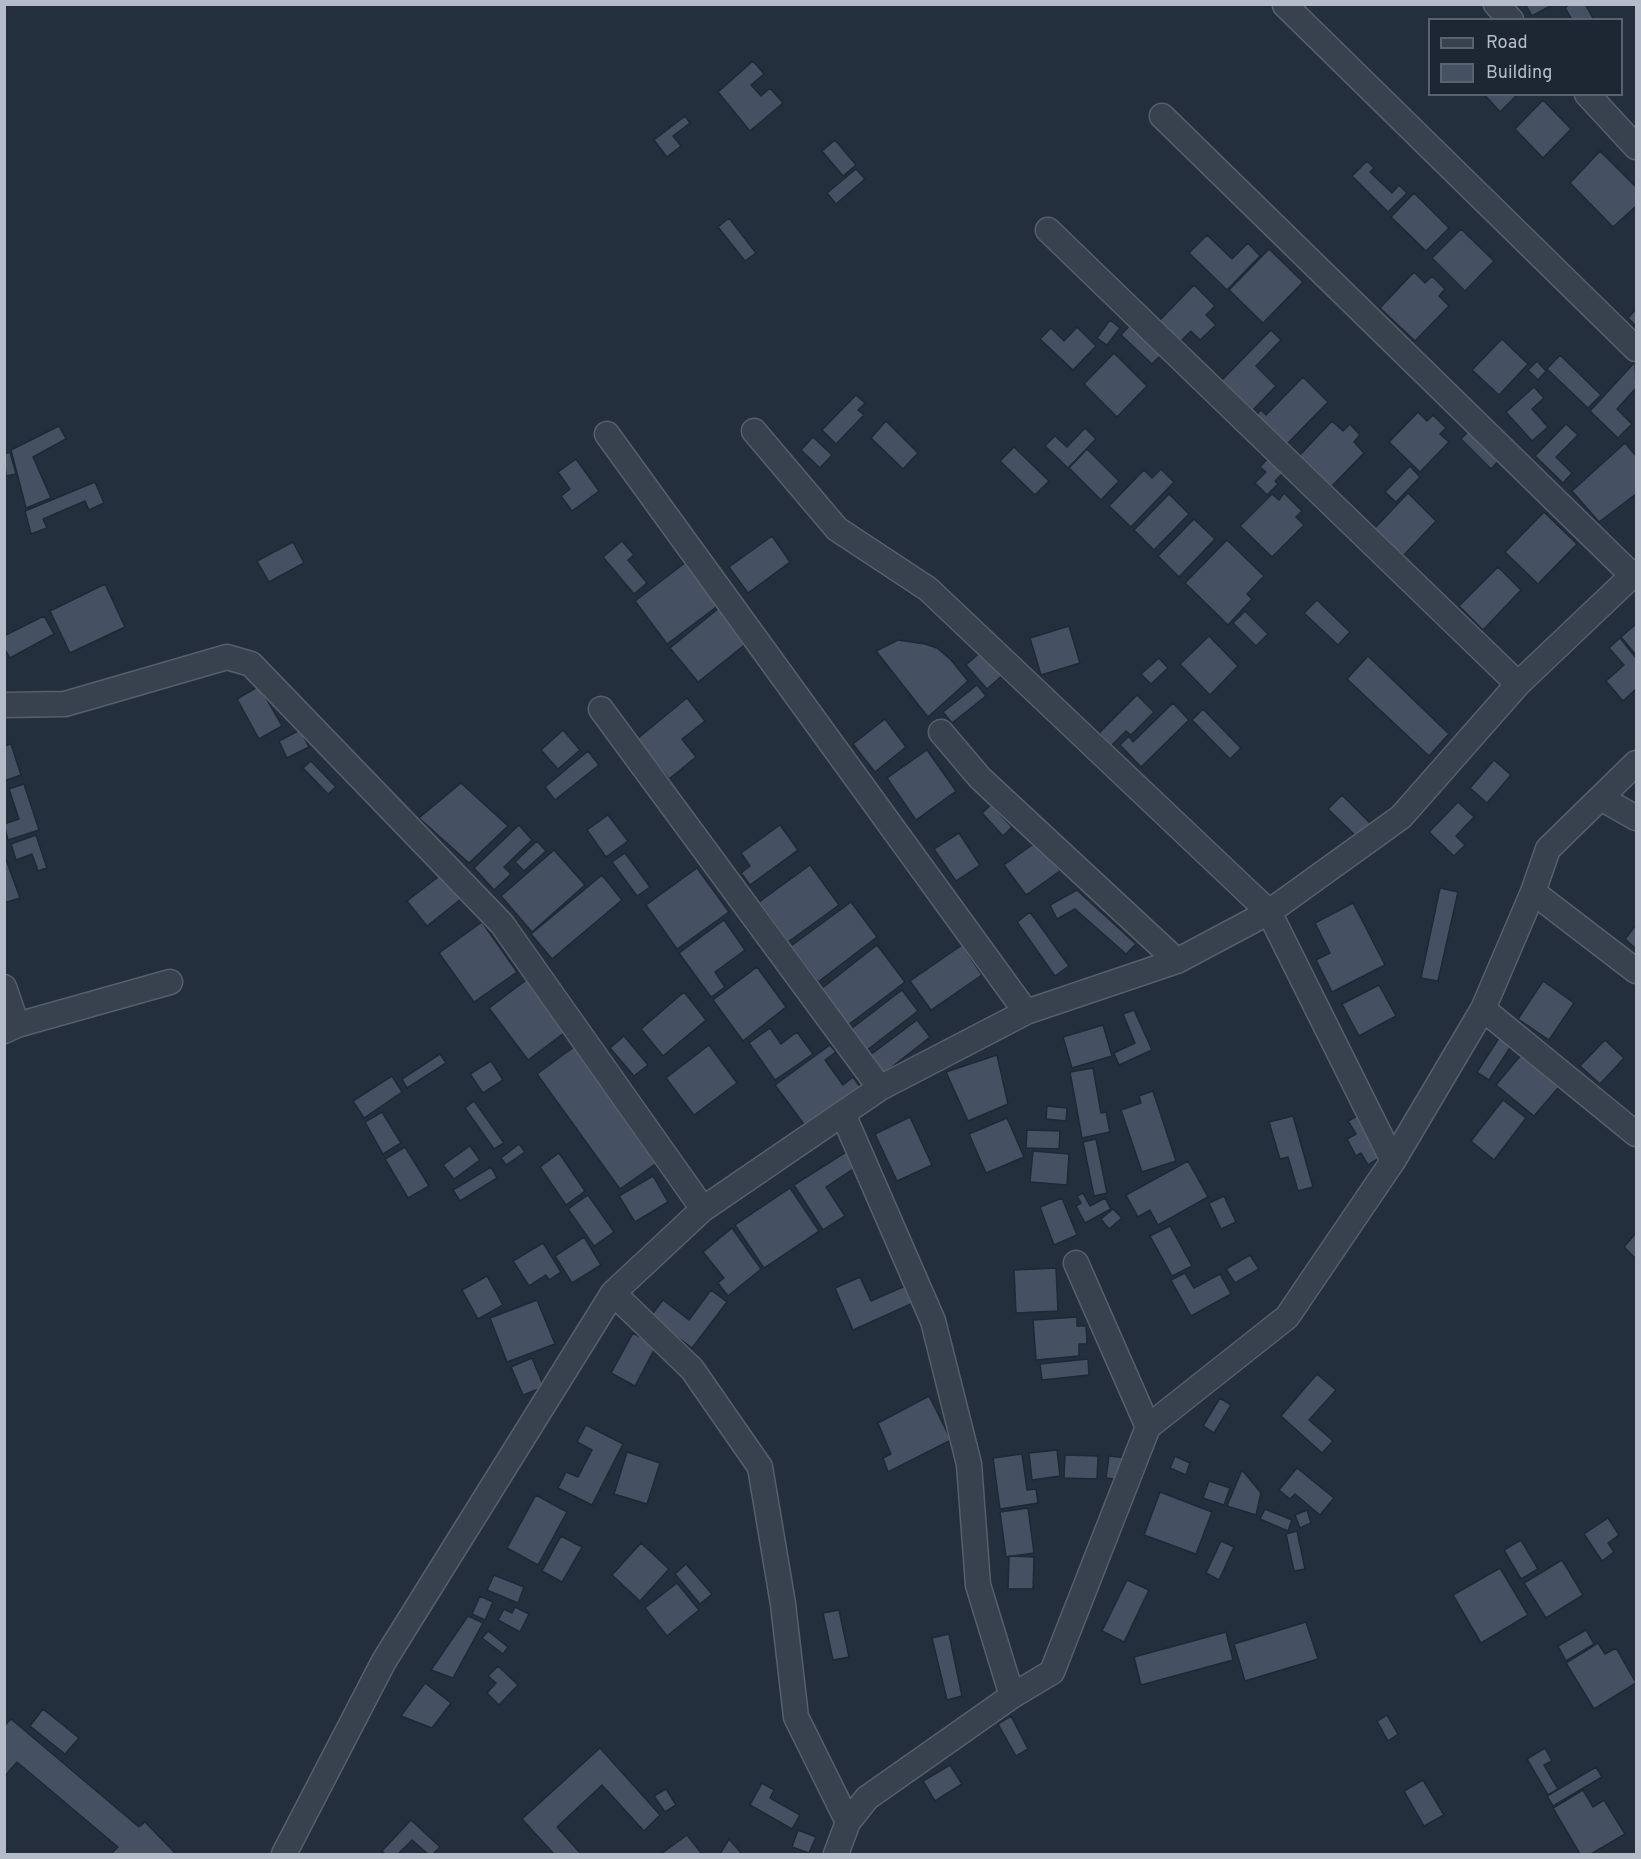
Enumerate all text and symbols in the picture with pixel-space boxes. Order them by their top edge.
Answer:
legend [1428,18,1623,96]
text: Road [1486,32,1528,55]
text: Building [1486,62,1552,85]

